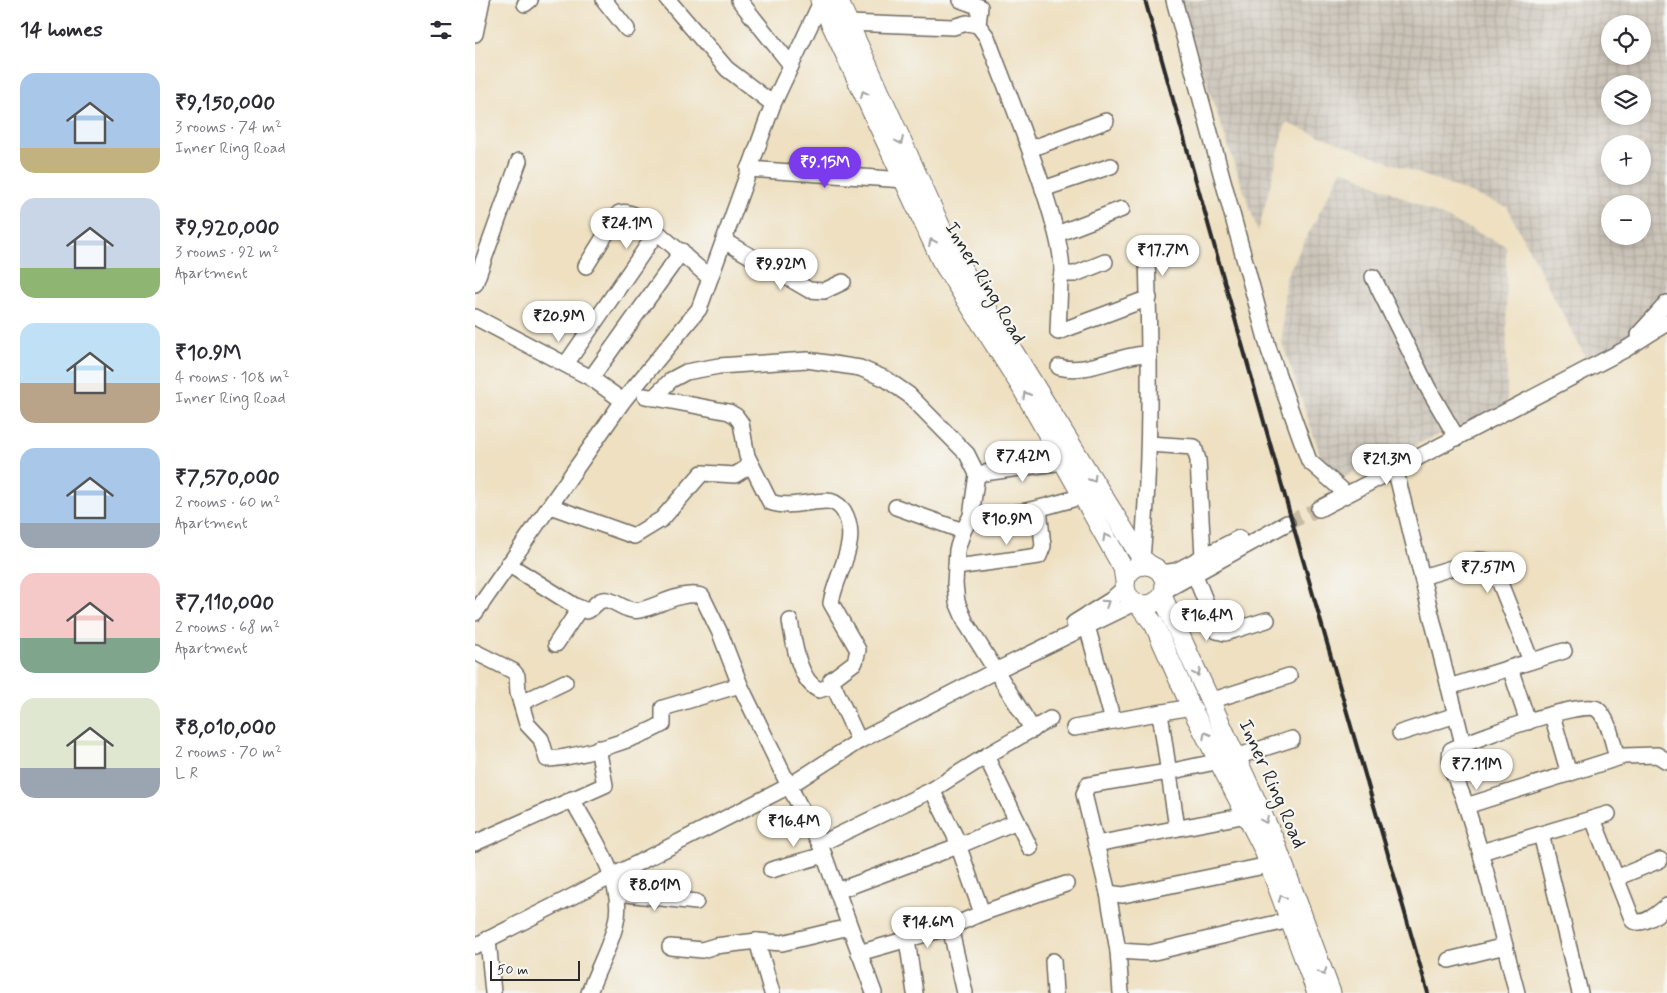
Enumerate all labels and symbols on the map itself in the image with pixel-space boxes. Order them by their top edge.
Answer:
one-way arrow [860,90,870,99]
one-way arrow [894,136,905,145]
pin: ₹9.15M [784,146,866,189]
pin: ₹24.1M [586,208,668,250]
street label: Inner Ring Road [937,217,1032,350]
pin: ₹17.7M [1122,234,1204,277]
one-way arrow [928,238,939,247]
pin: ₹9.92M [740,248,822,291]
pin: ₹20.9M [518,300,600,343]
one-way arrow [1022,392,1032,401]
pin: ₹7.42M [982,440,1064,483]
pin: ₹21.3M [1346,444,1428,486]
one-way arrow [1087,473,1096,482]
pin: ₹10.9M [966,504,1048,546]
one-way arrow [1102,533,1112,542]
pin: ₹7.57M [1447,552,1529,594]
one-way arrow [1100,600,1109,609]
pin: ₹16.4M [1166,600,1248,642]
one-way arrow [1190,668,1201,677]
street label: Inner Ring Road [1231,715,1312,853]
one-way arrow [1203,731,1213,740]
pin: ₹7.11M [1436,748,1518,791]
pin: ₹16.4M [753,806,835,848]
one-way arrow [1258,815,1269,824]
pin: ₹8.01M [614,870,696,912]
one-way arrow [1277,894,1288,903]
pin: ₹14.6M [887,906,969,949]
scale bar [490,958,580,981]
one-way arrow [1317,967,1327,975]

